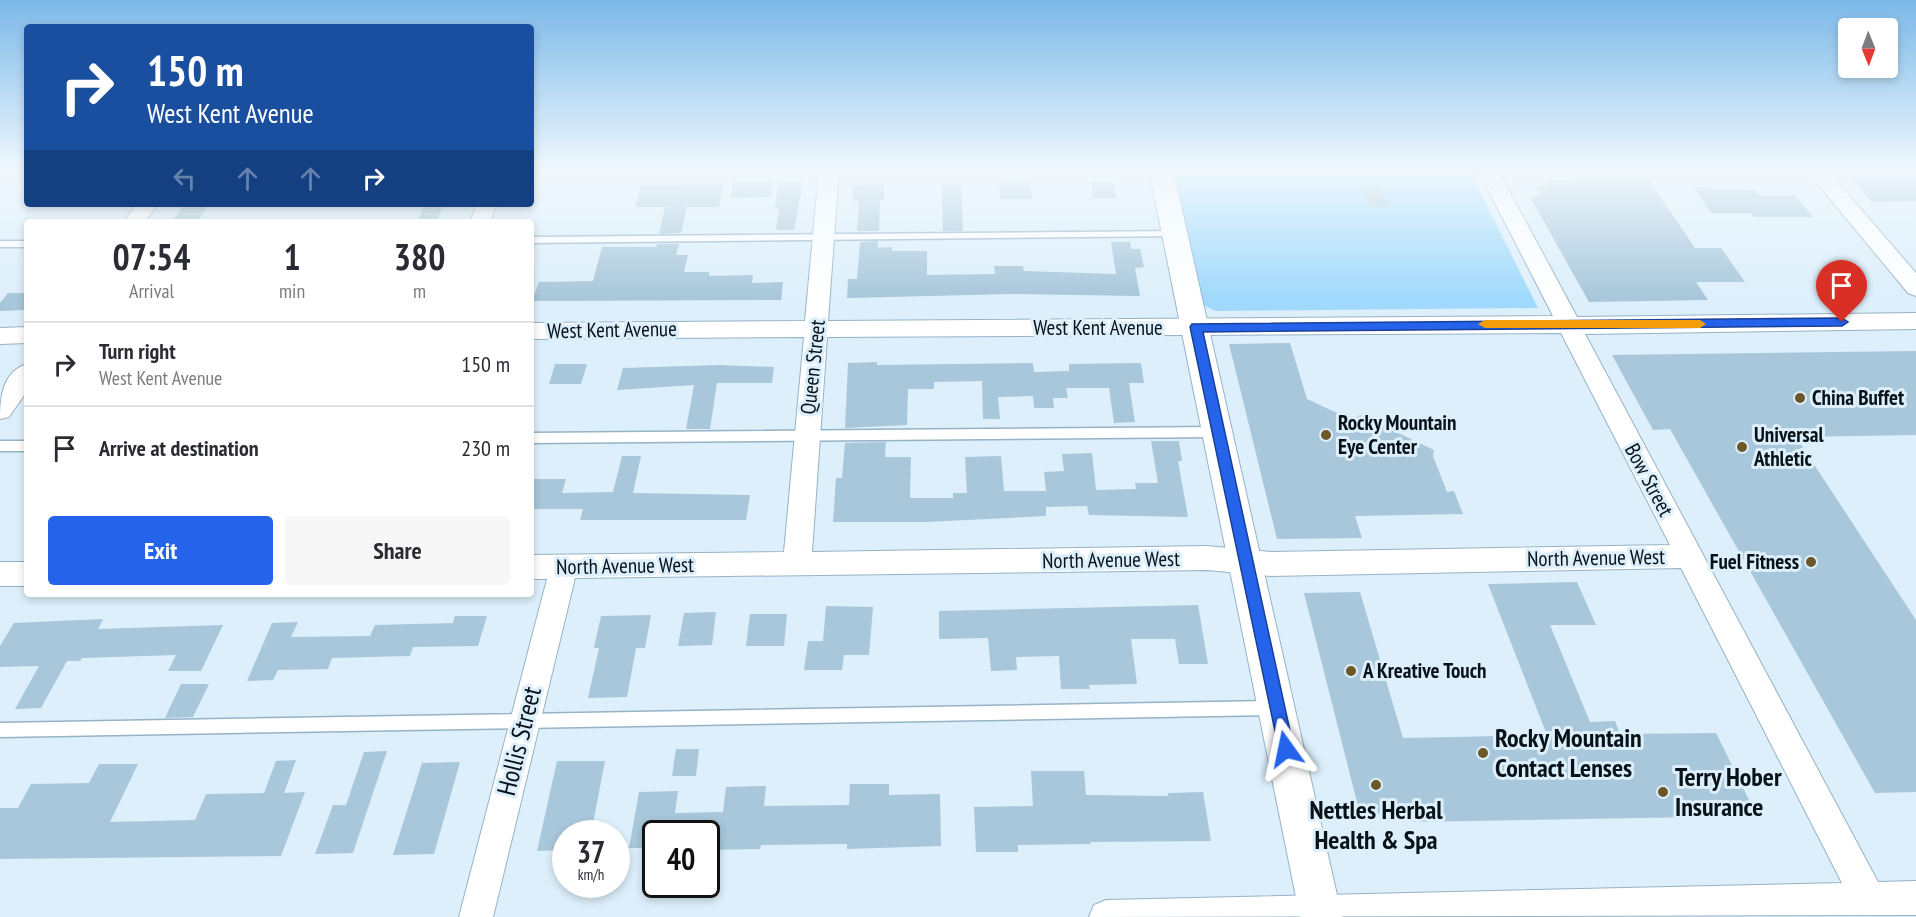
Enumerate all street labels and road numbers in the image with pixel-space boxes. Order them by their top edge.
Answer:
street label: West Kent Avenue [1033,314,1163,341]
street label: West Kent Avenue [547,315,677,344]
street label: Queen Street [794,318,831,416]
street label: Bow Street [1619,439,1680,521]
street label: North Avenue West [1527,543,1665,572]
street label: North Avenue West [1042,545,1180,574]
street label: North Avenue West [556,551,694,580]
street label: Hollis Street [489,683,548,799]

